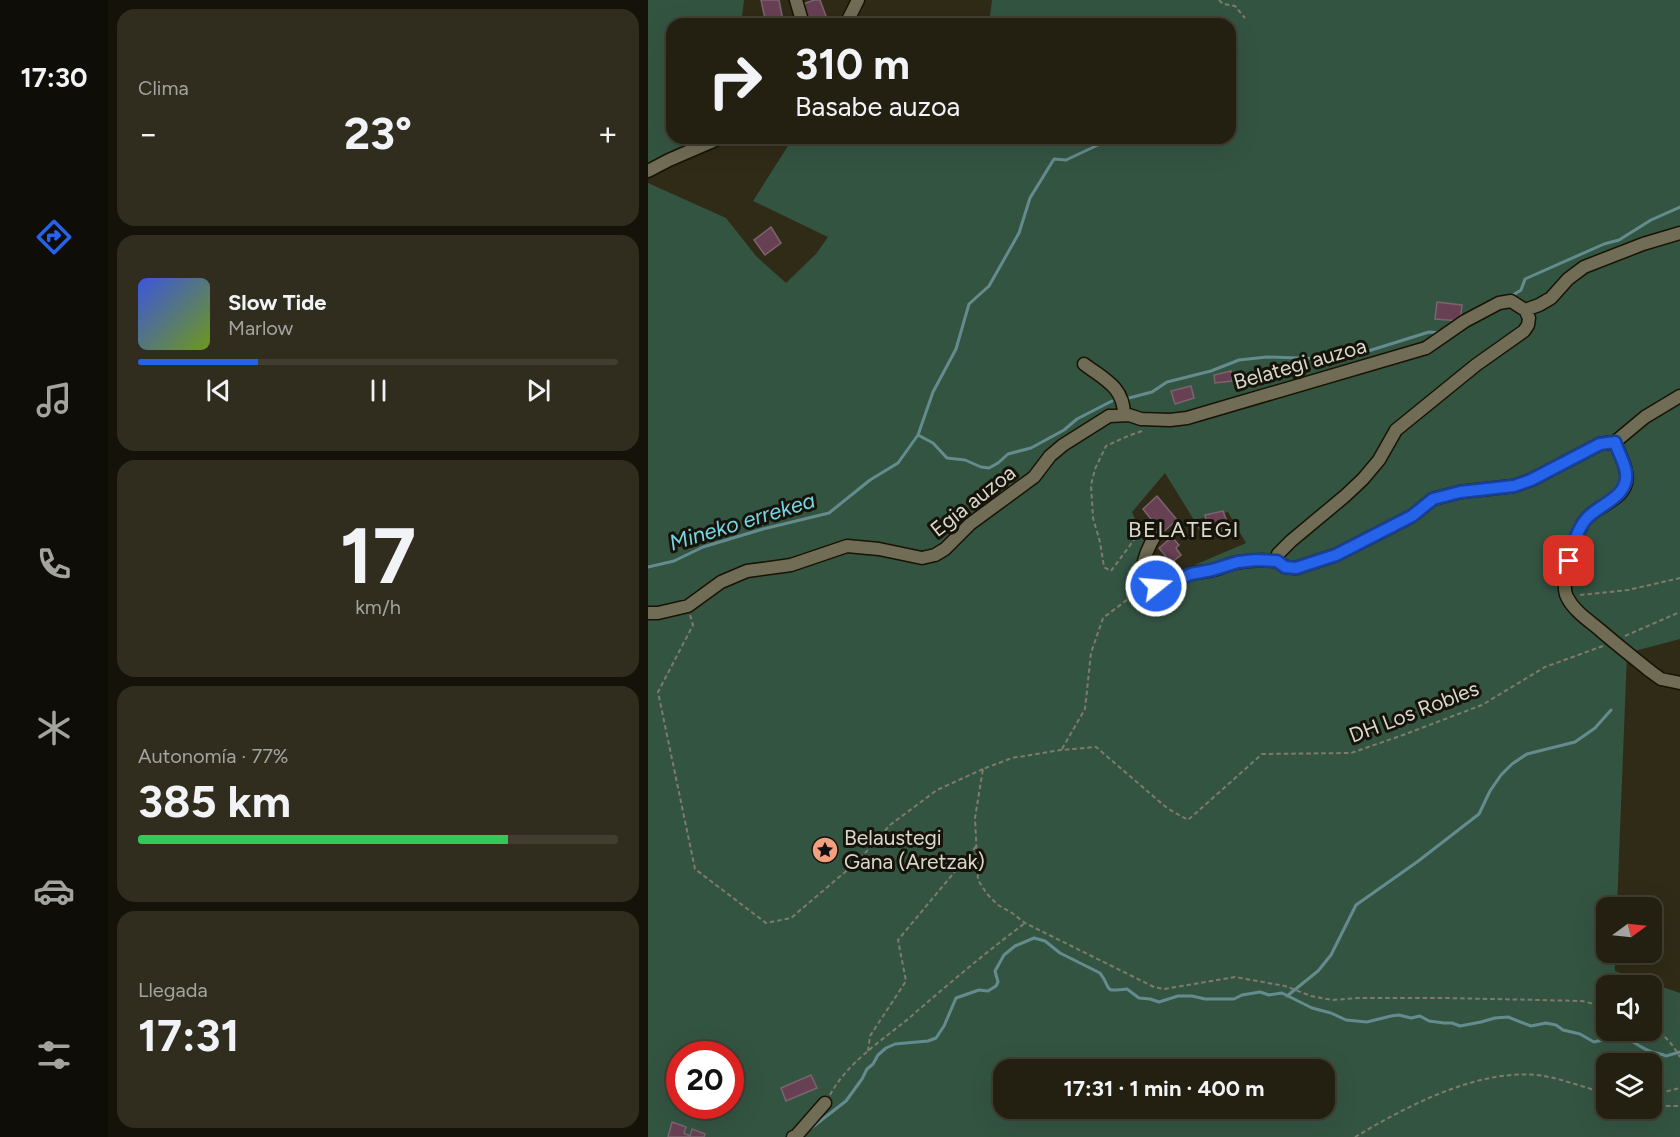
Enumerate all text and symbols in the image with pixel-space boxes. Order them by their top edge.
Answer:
text: 310 m [795,39,910,90]
icon: right [696,42,774,120]
text: 17:30 [20,61,88,94]
text: Clima [138,76,189,100]
text: Basabe auzoa [795,90,960,123]
text: 23° [344,106,412,160]
text: − [138,114,159,153]
text: + [597,114,618,153]
icon: directions [33,216,75,258]
text: Slow Tide [228,289,327,316]
text: Marlow [228,316,293,340]
street label: Belategi auzoa [1231,333,1369,394]
icon: previous [202,374,235,407]
icon: pause [362,374,395,407]
icon: next [522,374,555,407]
icon: music [33,379,75,421]
street label: Egia auzoa [925,460,1020,542]
water label: Mineko errekea [666,486,818,556]
text: 17 [340,509,416,603]
district label: BELATEGI [1128,516,1240,543]
pin [1543,535,1594,586]
icon: phone [33,543,75,585]
icon: arrive [1552,544,1585,577]
position arrow [1124,554,1188,618]
text: km/h [355,595,401,619]
street label: DH Los Robles [1345,675,1482,748]
icon: climate [33,707,75,749]
text: Autonomía · 77% [138,744,289,768]
text: 385 km [138,774,291,828]
place label: Belaustegi Gana (Aretzak) [844,825,985,874]
place icon: Belaustegi Gana (Aretzak) [810,835,840,865]
icon: car [33,870,75,912]
north arrow [1596,897,1662,963]
map controls [1596,897,1662,1119]
button: sound [1596,975,1662,1041]
text: Llegada [138,978,208,1002]
text: 17:31 [138,1008,240,1062]
icon: filters [33,1034,75,1076]
speed limit sign: 20 [666,1041,744,1119]
button: layers [1596,1053,1662,1119]
text: 17:31 · 1 min · 400 m [1064,1075,1264,1102]

